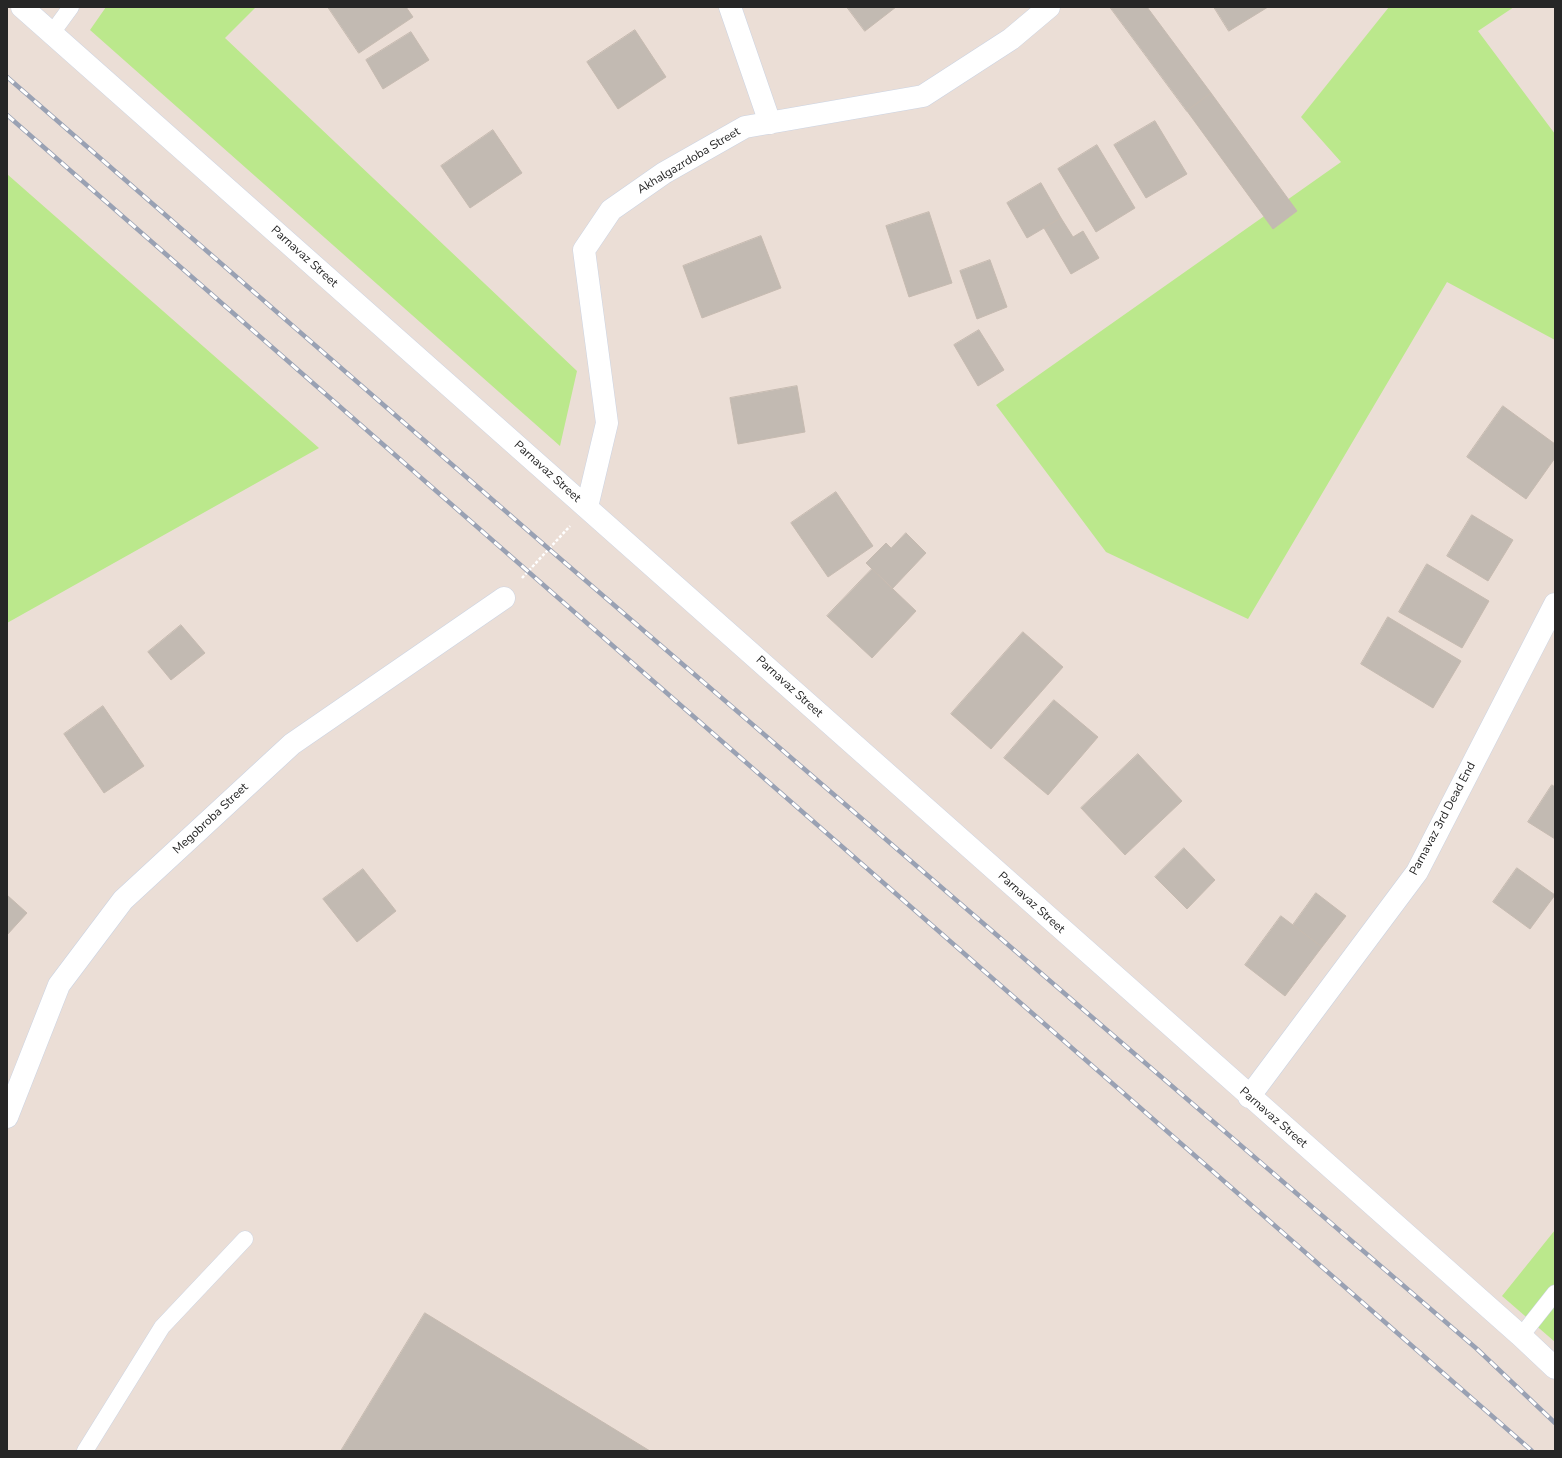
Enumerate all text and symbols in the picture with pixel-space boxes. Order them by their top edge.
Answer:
street label: Akhalgazrdoba Street [635,125,743,197]
street label: Parnavaz Street [268,223,340,291]
street label: Parnavaz Street [511,438,583,506]
street label: Parnavaz Street [753,653,825,721]
street label: Parnavaz 3rd Dead End [1407,760,1479,878]
street label: Megobroba Street [170,781,252,857]
street label: Parnavaz Street [995,869,1067,937]
street label: Parnavaz Street [1236,1085,1310,1151]

